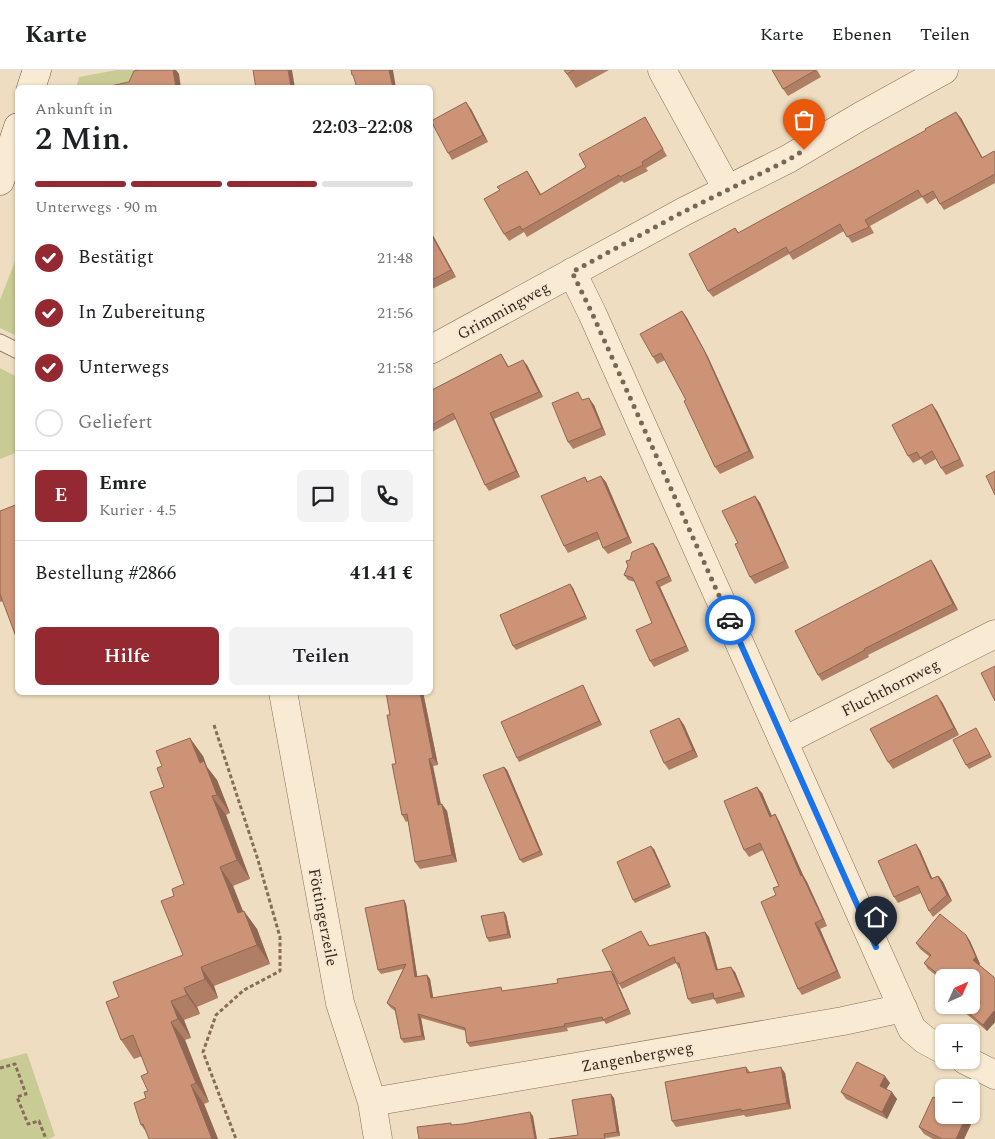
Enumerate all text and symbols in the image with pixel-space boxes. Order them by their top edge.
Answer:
text: Karte [25,17,87,53]
text: Karte [760,21,804,48]
text: Ebenen [832,21,892,48]
text: Teilen [920,21,970,48]
text: Ankunft in [35,97,113,121]
pin [783,99,825,150]
icon: bag [790,106,818,134]
text: 22:03–22:08 [312,113,413,142]
text: 2 Min. [35,115,130,164]
text: Unterwegs · 90 m [35,195,158,219]
text: Bestätigt [78,243,154,272]
icon: check [35,244,63,272]
text: 21:48 [377,246,413,270]
street label: Grimmingweg [453,276,554,346]
text: In Zubereitung [78,298,206,327]
icon: check [35,299,63,327]
text: 21:56 [377,301,413,325]
text: Unterwegs [78,353,169,382]
icon: check [35,354,63,382]
text: 21:58 [377,356,413,380]
text: Geliefert [78,408,152,437]
text: Emre [99,469,147,498]
button: chat [297,470,349,522]
button: phone [361,470,413,522]
text: E [55,481,67,510]
text: Kurier · 4.5 [99,498,176,522]
text: Bestellung #2866 [35,559,176,588]
text: 41.41 € [350,559,413,588]
courier [705,595,755,645]
icon: car [716,606,744,634]
button: Hilfe [35,627,219,685]
button: Teilen [229,627,413,685]
street label: Fluchthornweg [837,653,944,723]
street label: Föttingerzeile [302,866,344,968]
pin [855,896,897,947]
icon: home [862,903,890,931]
north arrow [935,969,980,1014]
map controls [935,969,980,1124]
button: + [935,1024,980,1069]
street label: Zangenbergweg [579,1035,695,1079]
button: − [935,1079,980,1124]

